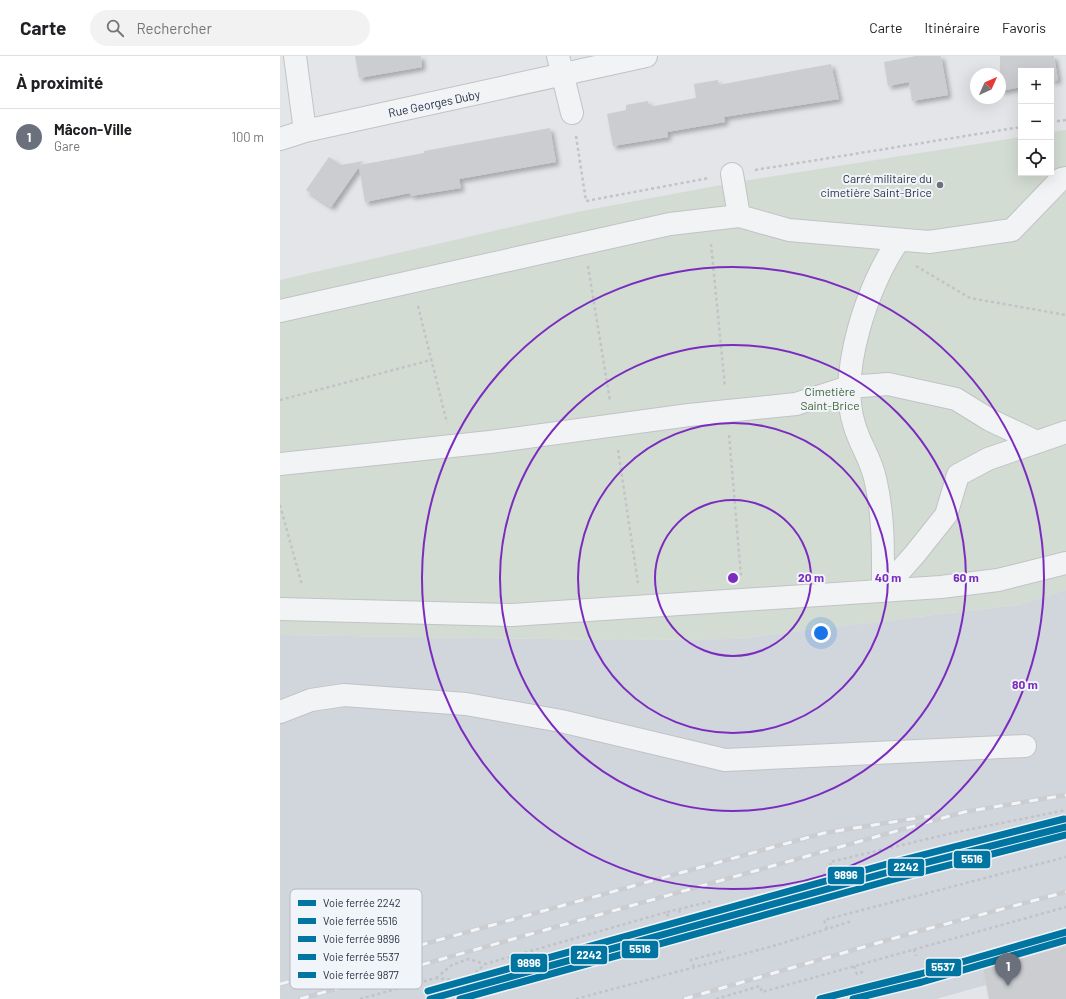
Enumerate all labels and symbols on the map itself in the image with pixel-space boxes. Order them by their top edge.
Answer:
north arrow [970,68,1006,104]
street label: Rue Georges Duby [387,86,482,120]
place label: Carré militaire du cimetière Saint-Brice [821,171,932,199]
marker: Carré militaire du cimetière Saint-Brice [935,180,945,190]
park label: Cimetière Saint-Brice [800,384,860,412]
text: 20 m [798,570,824,584]
text: 40 m [875,570,901,584]
text: 60 m [953,570,979,584]
centre of rings [726,571,740,585]
your location [811,623,831,643]
text: 80 m [1012,677,1038,691]
line badge: 5516 [953,850,991,869]
text: 5516 [961,852,983,865]
line badge: 2242 [887,858,925,877]
text: 2242 [893,860,919,873]
line badge: 9896 [827,866,865,885]
text: 9896 [834,868,858,881]
legend [290,889,422,989]
text: Voie ferrée 2242 [323,896,401,909]
text: Voie ferrée 5516 [323,914,398,927]
text: Voie ferrée 9896 [323,932,400,945]
line badge: 5516 [621,940,659,959]
text: 5516 [629,942,651,955]
line badge: 2242 [570,945,608,965]
text: 2242 [576,948,602,961]
text: Voie ferrée 5537 [323,950,399,963]
line badge: 9896 [510,953,548,973]
pin: 1 [995,953,1021,986]
text: 9896 [517,956,541,969]
line badge: 5537 [925,958,962,977]
text: 5537 [931,960,955,973]
text: Voie ferrée 9877 [323,968,399,981]

